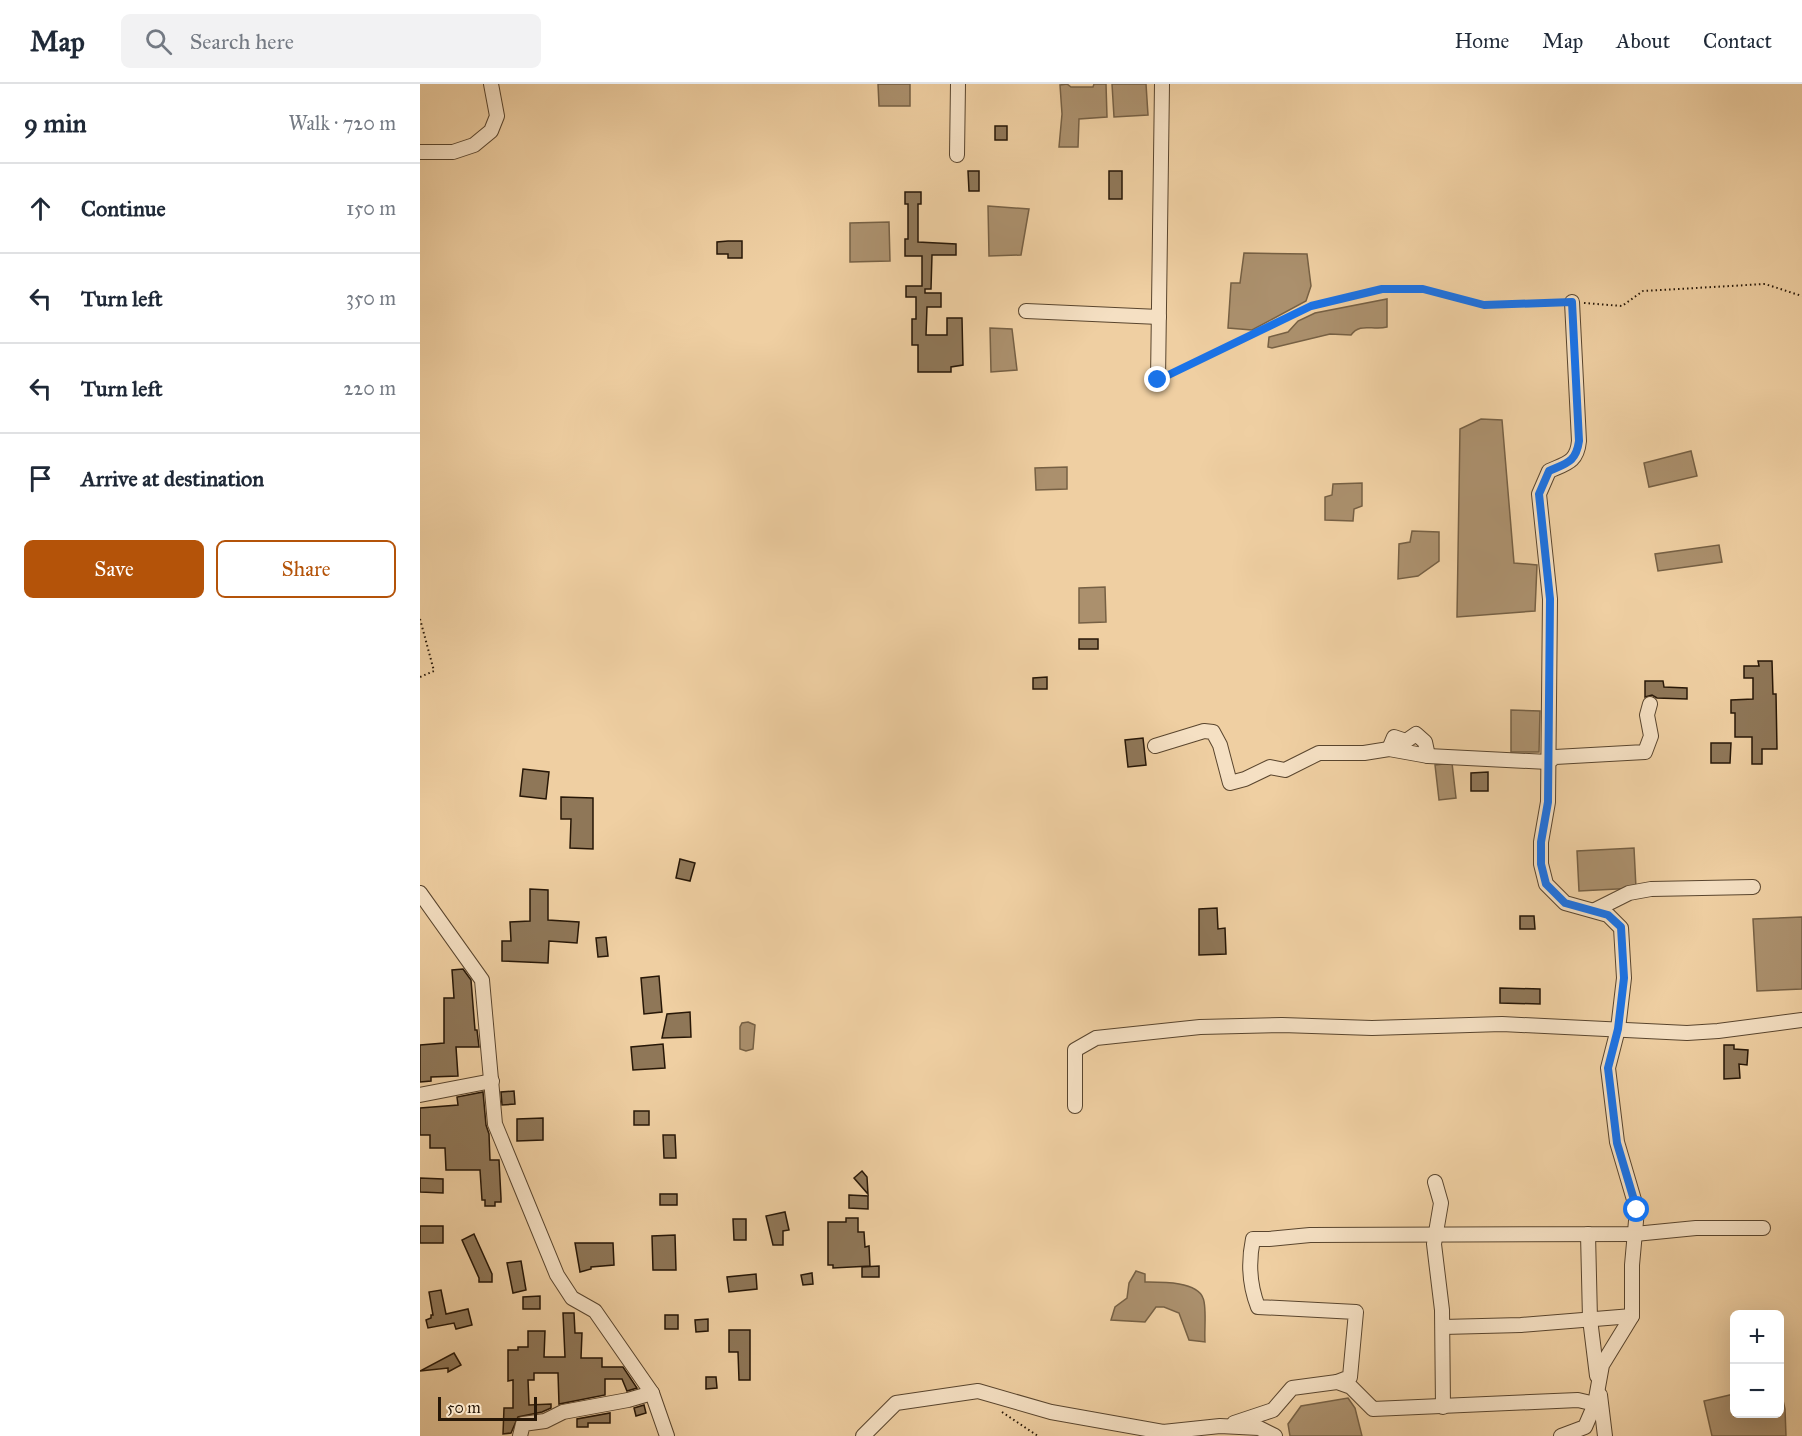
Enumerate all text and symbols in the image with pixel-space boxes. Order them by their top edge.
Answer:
search box [121,14,541,68]
text: Map [30,24,85,59]
icon: search [142,25,175,58]
text: Search here [190,28,294,55]
text: Home [1454,28,1509,54]
text: Map [1542,28,1583,54]
text: About [1616,28,1670,54]
text: Contact [1703,28,1772,54]
text: 9 min [24,107,87,139]
text: Walk · 720 m [289,111,396,135]
icon: ahead [24,192,57,225]
text: Continue [81,195,166,222]
text: 150 m [346,196,396,220]
icon: left [24,282,57,315]
text: Turn left [81,285,163,312]
text: 350 m [346,286,396,310]
route end [1144,366,1170,392]
icon: left [24,372,57,405]
text: Turn left [81,375,163,402]
text: 220 m [344,376,396,400]
icon: arrive [24,462,57,495]
text: Arrive at destination [81,465,264,492]
button: Save [24,540,204,598]
button: Share [216,540,396,598]
route start [1623,1196,1649,1222]
map controls [1730,1310,1784,1418]
button: + [1730,1310,1784,1364]
button: − [1730,1364,1784,1418]
scale bar [438,1394,537,1422]
text: 50 m [447,1398,481,1417]

